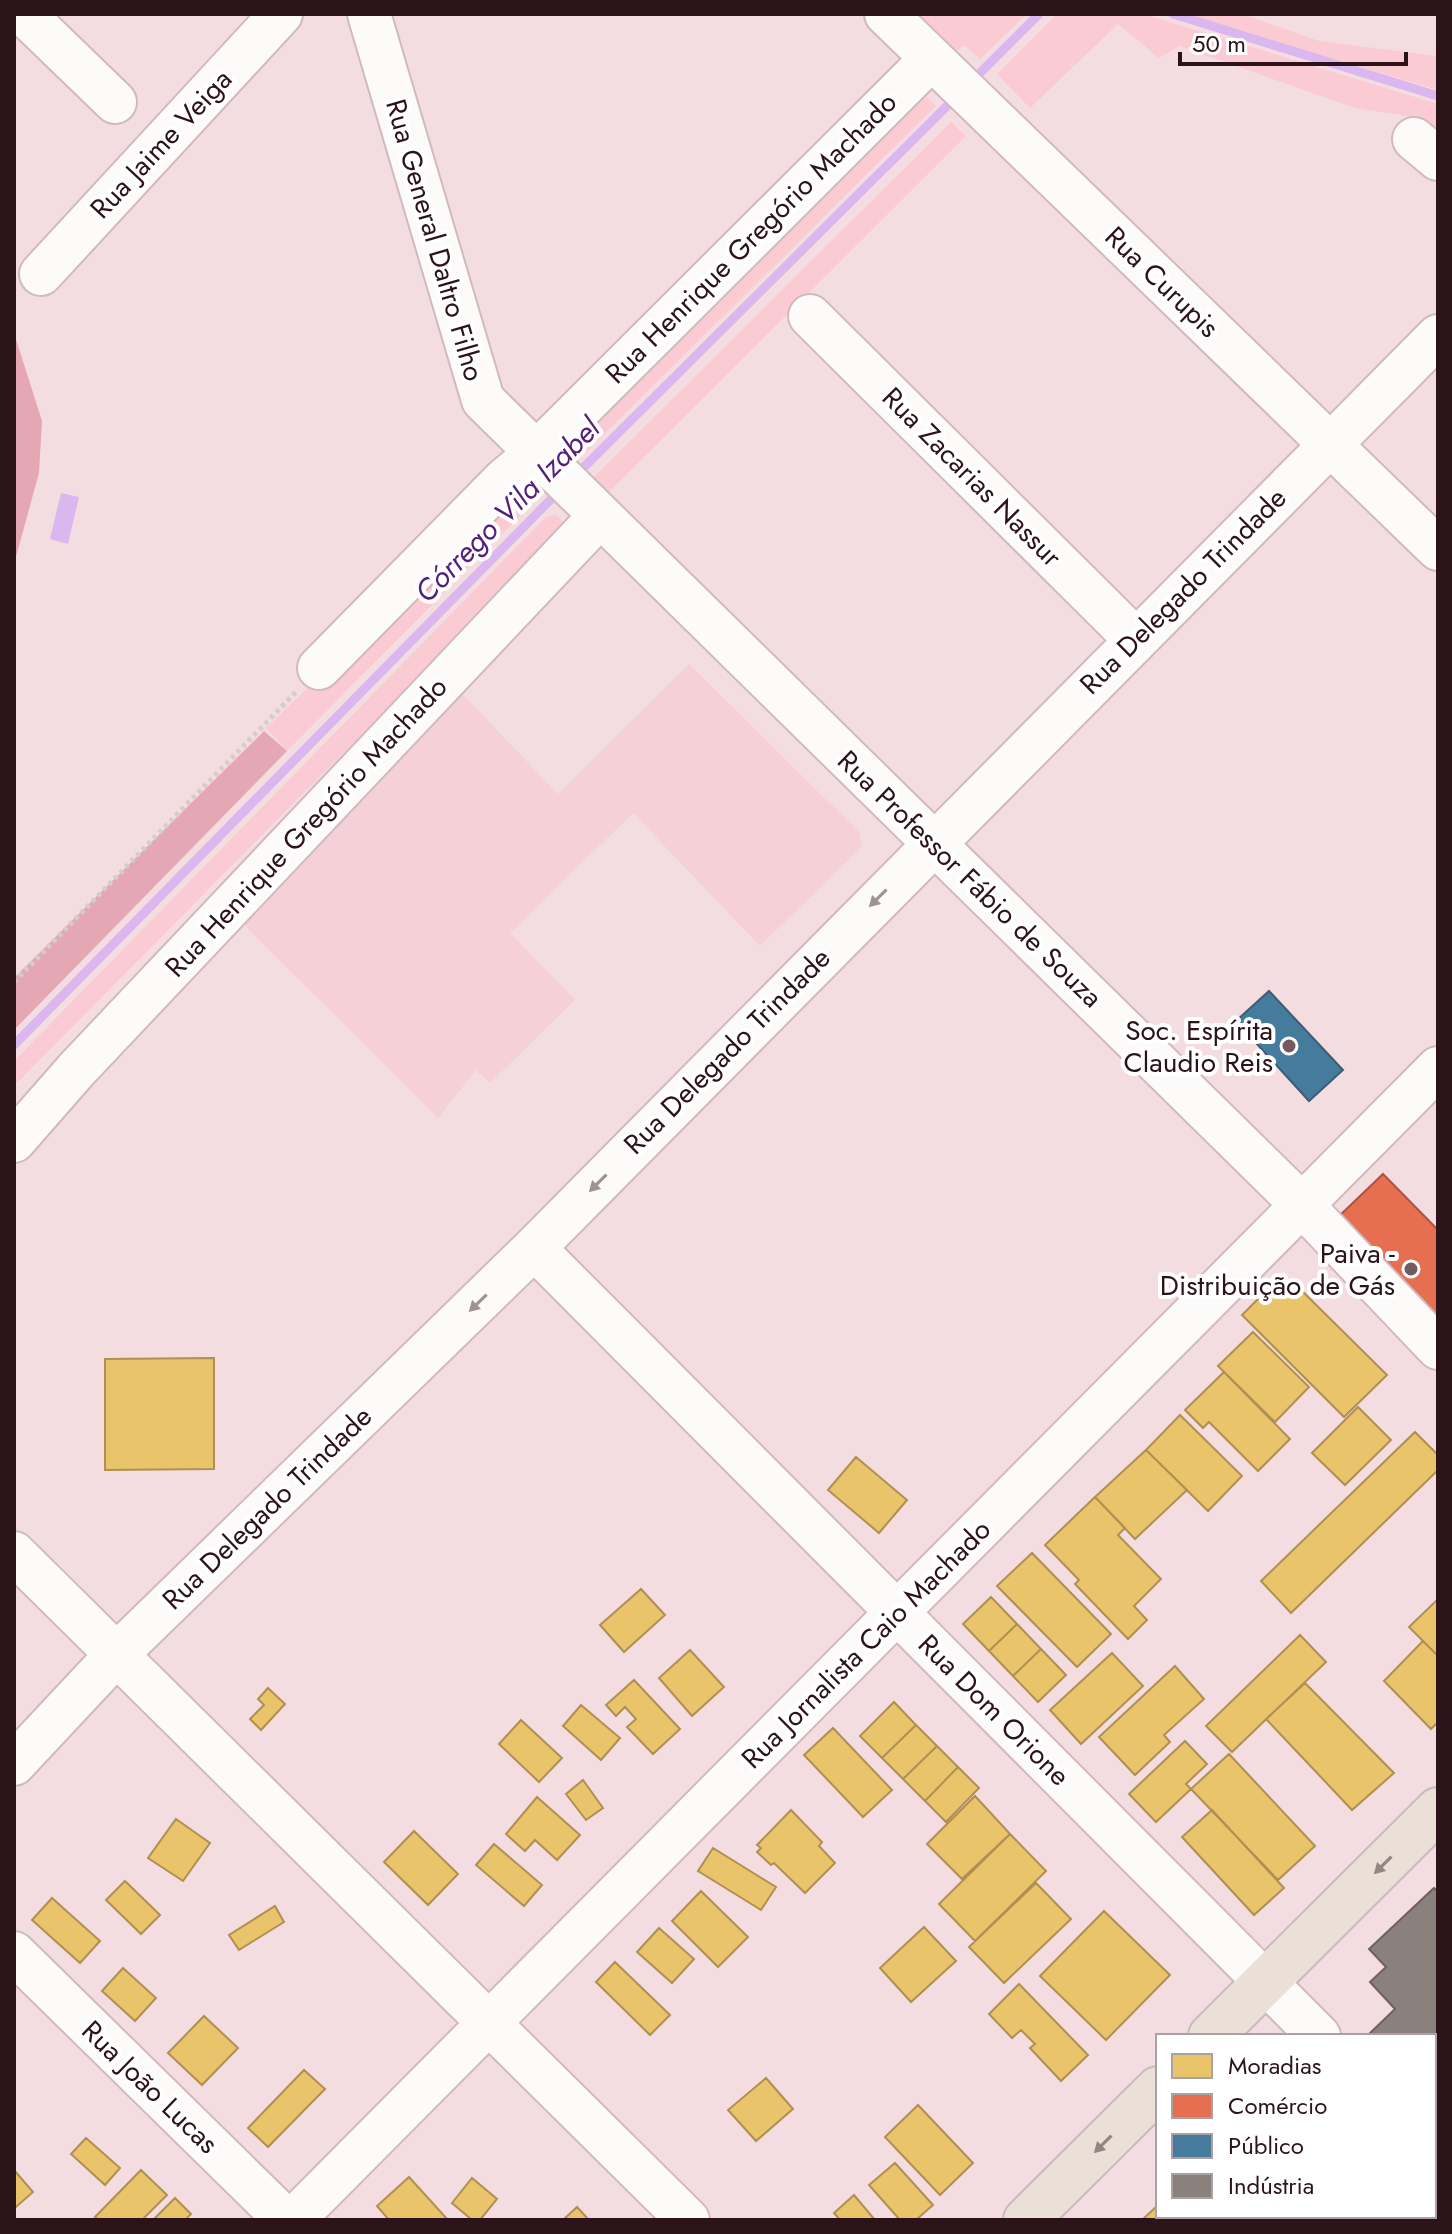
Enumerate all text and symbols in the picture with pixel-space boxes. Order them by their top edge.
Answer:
scale bar [1180,16,1406,66]
text: 50 m [1192,26,1246,61]
street label: Rua Jaime Veiga [81,60,241,228]
street label: Rua Henrique Gregório Machado [596,83,906,393]
street label: Rua General Daltro Filho [375,94,495,386]
street label: Rua Curupis [1096,217,1228,347]
street label: Rua Zacarias Nassur [873,378,1072,577]
water label: Córrego Vila Izabel [405,407,610,612]
street label: Rua Delegado Trindade [1070,478,1296,704]
street label: Rua Henrique Gregório Machado [155,668,457,986]
street label: Rua Professor Fábio de Souza [828,741,1112,1017]
one-way arrow [869,888,888,907]
street label: Rua Delegado Trindade [614,938,840,1164]
place label: Soc. Espírita Claudio Reis [1124,1010,1273,1083]
marker: Soc. Espírita Claudio Reis [1280,1037,1298,1055]
one-way arrow [589,1173,607,1192]
place label: Paiva - Distribuição de Gás [1160,1233,1395,1306]
marker: Paiva - Distribuição de Gás [1402,1260,1420,1278]
one-way arrow [469,1293,488,1312]
street label: Rua Delegado Trindade [153,1397,381,1619]
street label: Rua Jornalista Caio Machado [732,1510,1000,1778]
street label: Rua Dom Orione [909,1625,1079,1795]
one-way arrow [1374,1855,1393,1874]
street label: Rua João Lucas [72,2011,228,2163]
legend [1156,2034,1436,2218]
text: Moradias [1228,2048,1321,2083]
text: Comércio [1228,2088,1327,2123]
text: Público [1228,2128,1304,2163]
one-way arrow [1094,2134,1113,2153]
text: Indústria [1228,2168,1314,2203]

